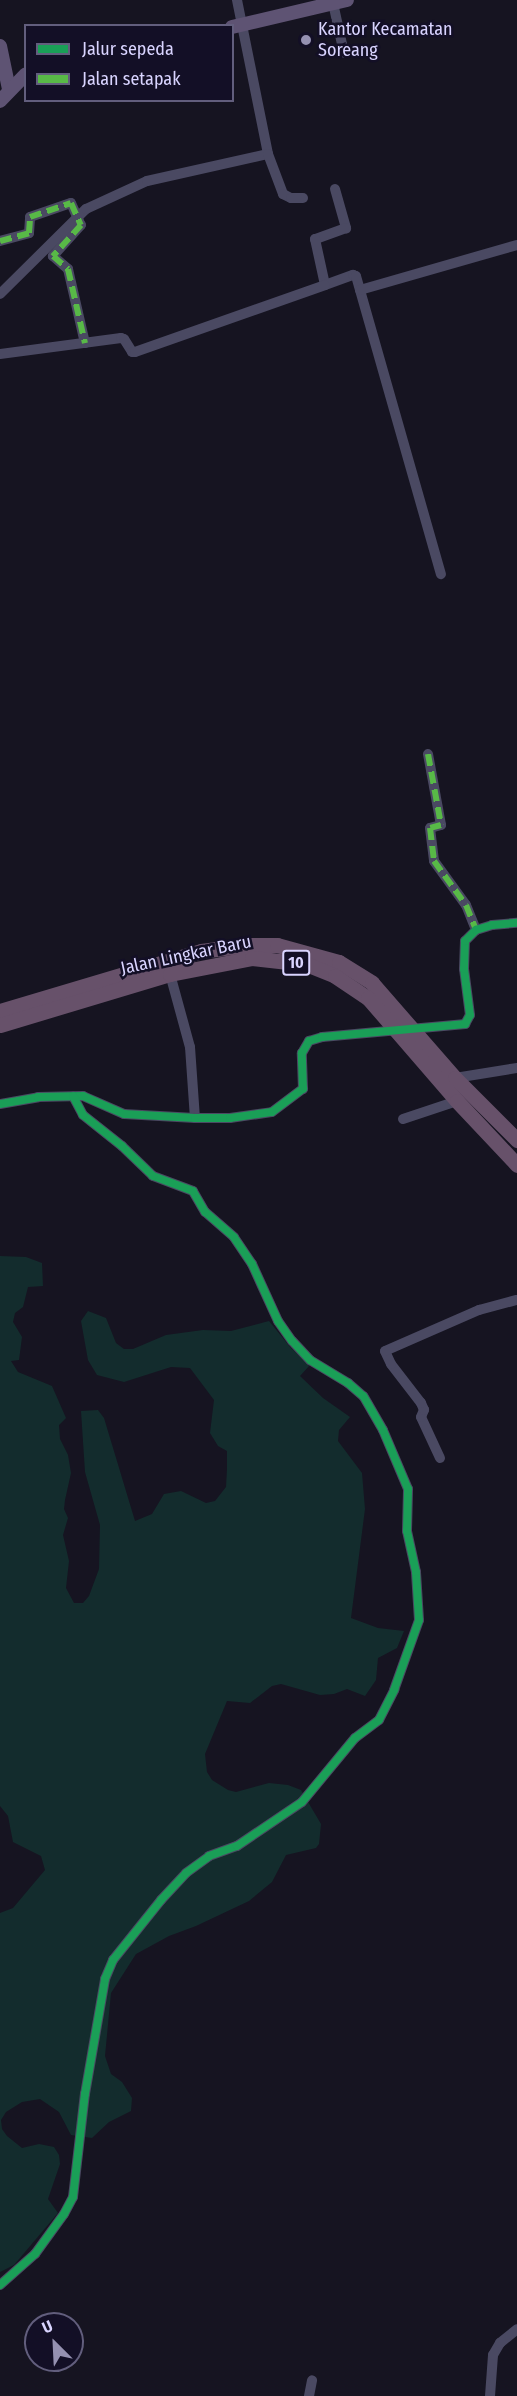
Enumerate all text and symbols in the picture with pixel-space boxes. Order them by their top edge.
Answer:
place label: Kantor Kecamatan Soreang [318,19,453,62]
legend [24,24,234,102]
marker: Kantor Kecamatan Soreang [299,33,313,47]
text: Jalur sepeda [82,38,174,60]
text: Jalan setapak [82,68,181,90]
street label: Jalan Lingkar Baru [119,931,253,979]
road number: 10 [281,950,311,976]
north arrow [24,2312,84,2372]
text: U [39,2316,55,2338]

